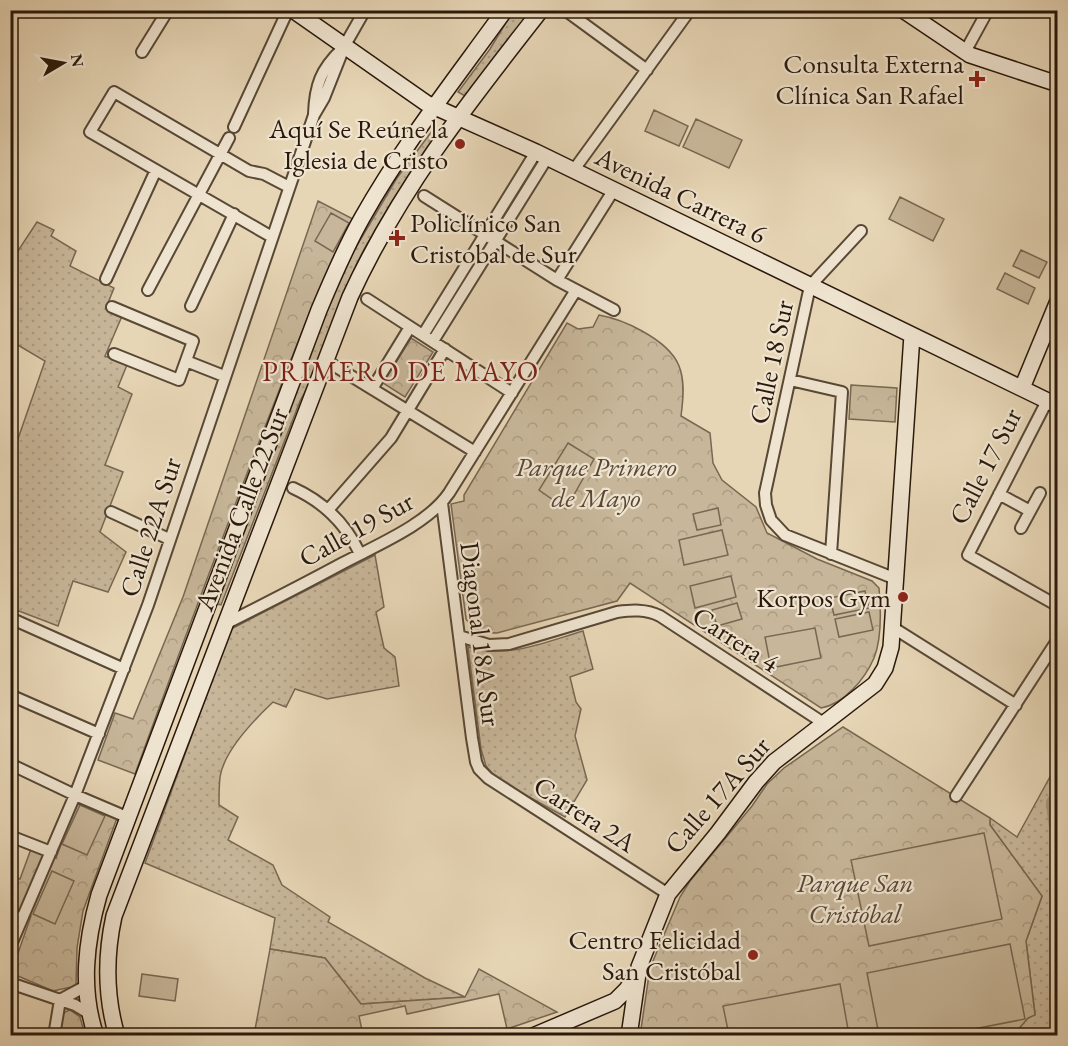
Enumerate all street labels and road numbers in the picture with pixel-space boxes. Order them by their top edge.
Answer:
street label: Avenida Carrera 6 [589,138,772,251]
street label: Calle 18 Sur [741,297,801,427]
street label: Avenida Calle 22 Sur [186,402,296,617]
street label: Calle 17 Sur [941,402,1029,530]
street label: Calle 22A Sur [111,453,189,601]
street label: Calle 19 Sur [292,483,420,575]
street label: Diagonal 18A Sur [452,540,510,728]
street label: Carrera 4 [686,598,787,681]
street label: Calle 17A Sur [656,729,778,861]
street label: Carrera 2A [527,768,643,860]

